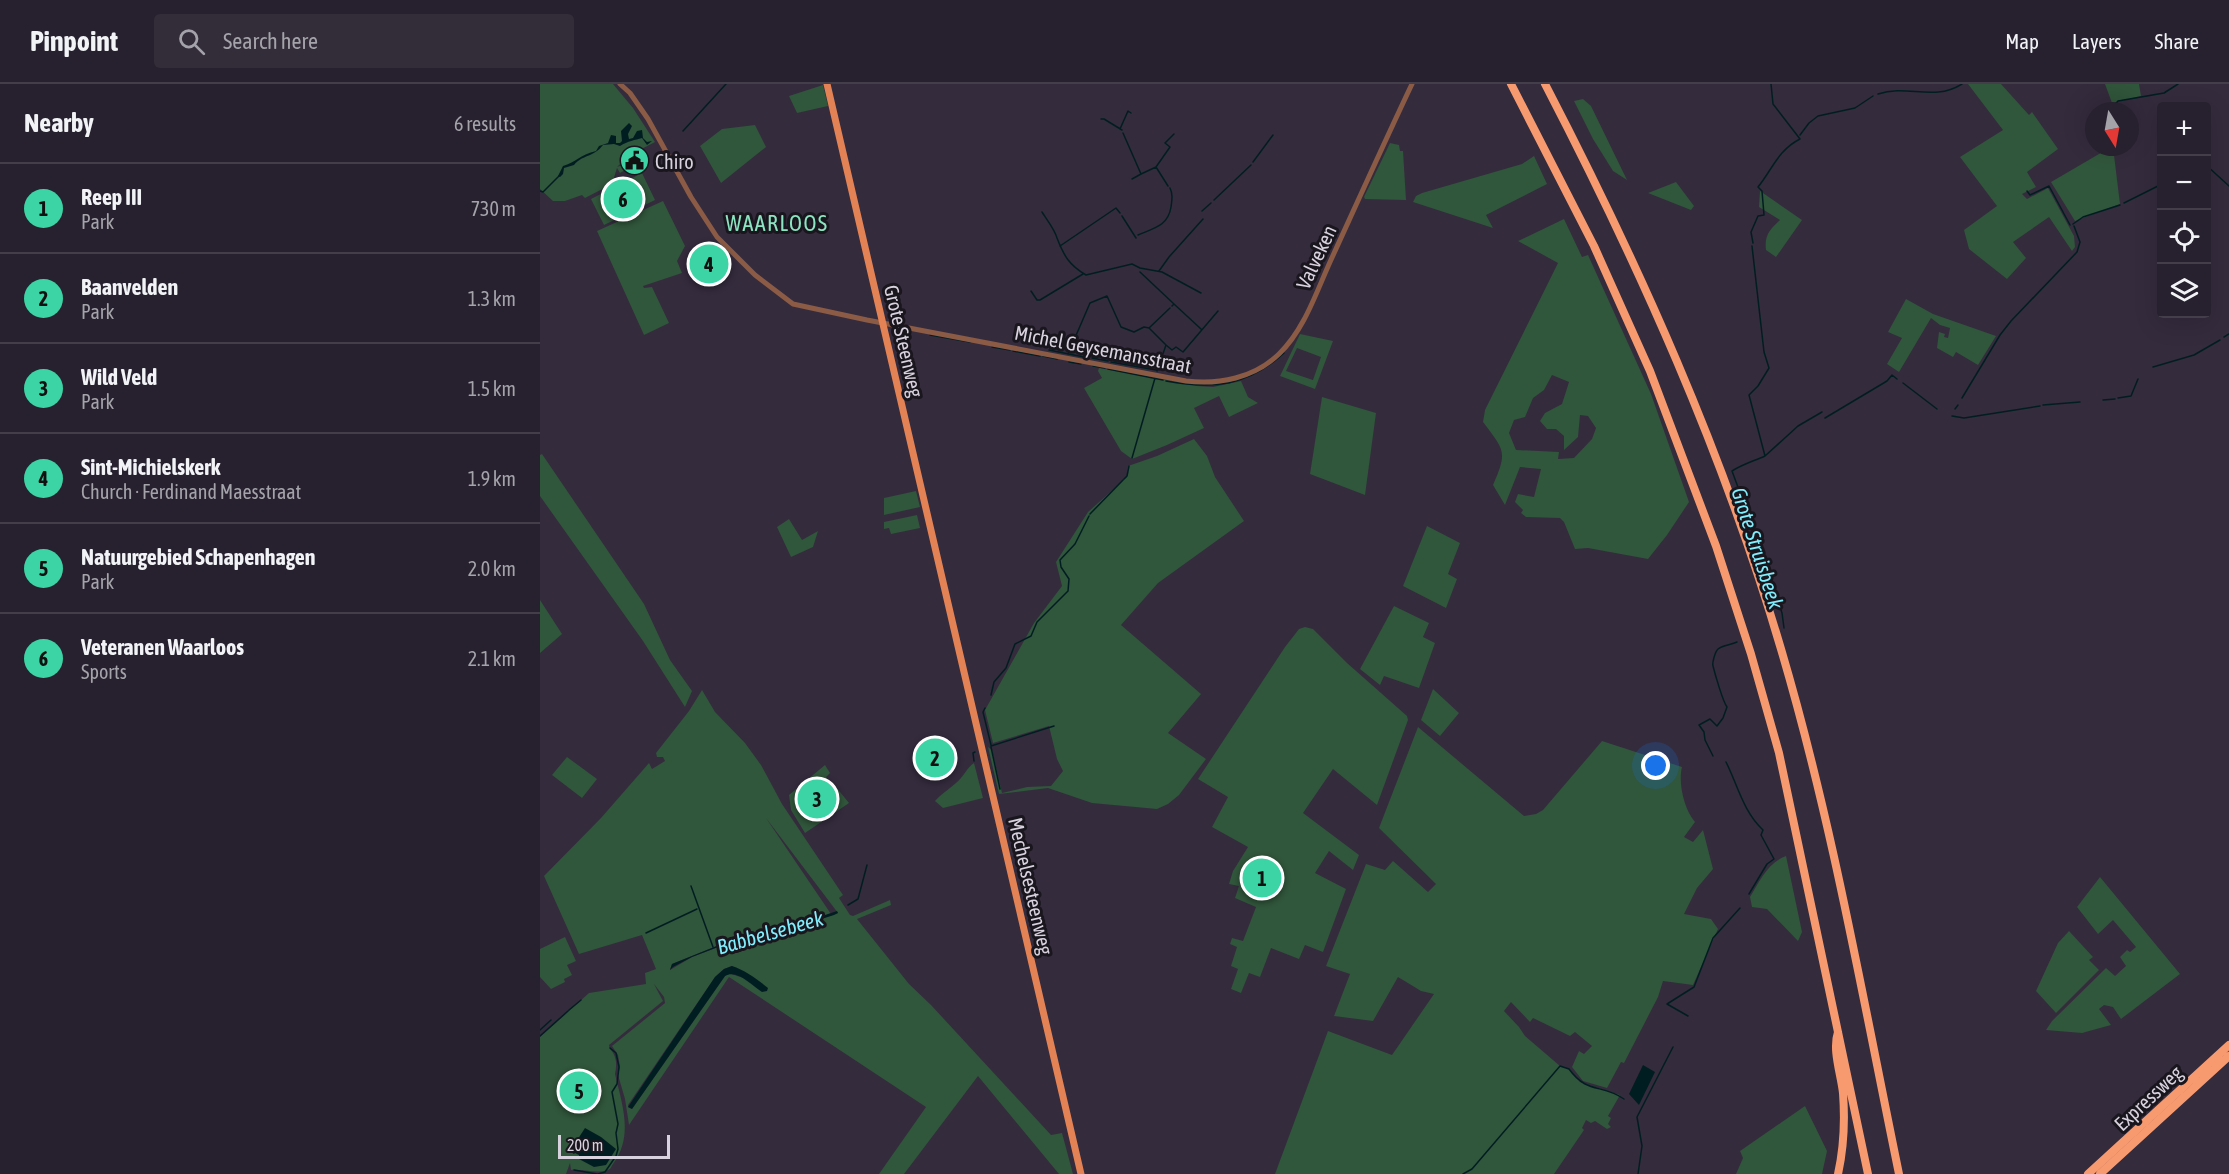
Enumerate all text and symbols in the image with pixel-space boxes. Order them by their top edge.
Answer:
search box [154,14,574,68]
text: Pinpoint [30,25,118,57]
icon: search [175,25,208,58]
text: Search here [223,28,318,54]
text: Map [2005,29,2039,53]
text: Layers [2072,29,2122,53]
text: Share [2155,29,2199,53]
north arrow [2085,102,2139,156]
map controls [2157,102,2211,318]
button: + [2157,102,2211,156]
text: Nearby [24,108,94,138]
text: 6 results [454,112,516,135]
public building icon: Chiro [618,145,650,177]
place label: Chiro [655,150,694,173]
button: − [2157,156,2211,210]
pin: 6 [604,176,643,222]
text: Reep III [81,184,142,210]
text: 1 [39,197,48,220]
text: 730 m [471,197,516,220]
text: Park [81,210,114,233]
district label: WAARLOOS [725,210,829,236]
button: locate [2157,210,2211,264]
street label: Valveken [1291,221,1341,293]
pin: 4 [690,242,728,286]
button: layers [2157,264,2211,318]
text: Baanvelden [81,274,178,300]
street label: Grote Steenweg [880,283,928,400]
text: 2 [39,287,48,310]
text: 1.3 km [468,287,516,310]
text: Park [81,300,114,323]
street label: Michel Geysemansstraat [1013,321,1193,377]
text: Wild Veld [81,364,157,390]
text: 3 [39,377,48,400]
text: 1.5 km [468,377,516,400]
text: Park [81,390,114,413]
text: Sint-Michielskerk [81,454,220,480]
text: 4 [39,467,48,490]
text: 1.9 km [468,467,516,490]
text: Church · Ferdinand Maesstraat [81,480,301,503]
water label: Grote Struisbeek [1727,484,1789,612]
text: Natuurgebied Schapenhagen [81,544,315,570]
text: 5 [39,557,48,580]
text: 2.0 km [468,557,516,580]
text: Park [81,570,114,593]
text: Veteranen Waarloos [81,634,244,660]
text: 6 [39,647,48,670]
text: 2.1 km [468,647,516,670]
text: Sports [81,660,127,683]
pin: 2 [916,736,954,780]
your location [1641,751,1670,780]
pin: 3 [798,776,836,822]
street label: Mechelsesteenweg [1004,815,1058,957]
pin: 1 [1242,856,1282,900]
water label: Babbelsebeek [714,905,827,959]
street label: Expressweg [2109,1060,2187,1135]
pin: 5 [560,1068,598,1114]
scale bar [558,1132,670,1160]
text: 200 m [567,1136,603,1154]

